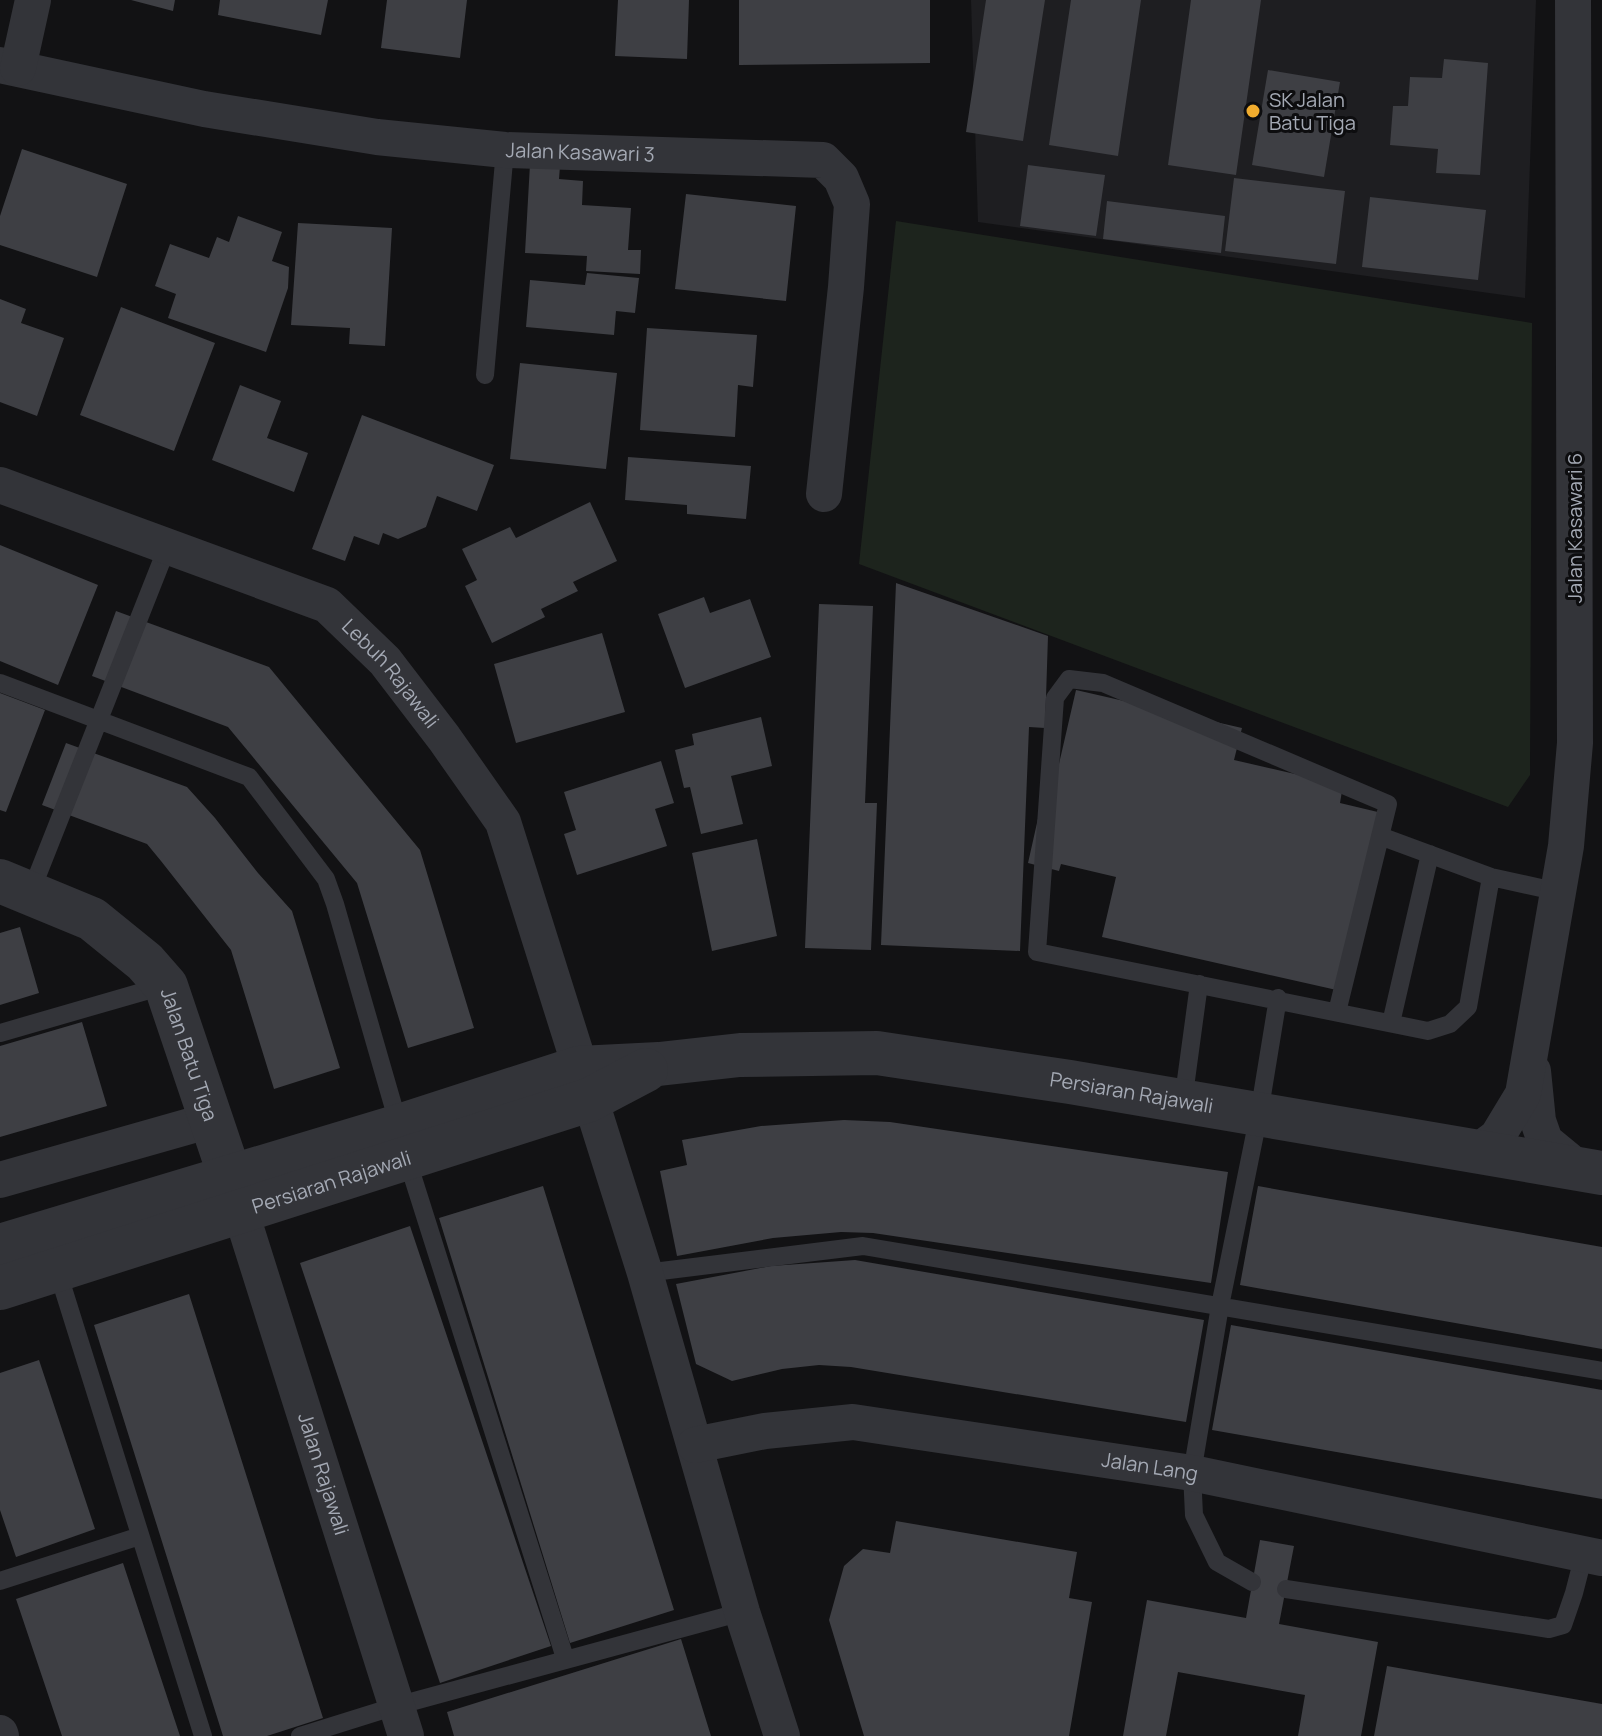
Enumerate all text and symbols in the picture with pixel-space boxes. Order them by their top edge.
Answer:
place label: SK Jalan Batu Tiga [1269,86,1356,136]
marker: SK Jalan Batu Tiga [1244,102,1262,120]
street label: Jalan Kasawari 3 [505,136,655,168]
street label: Jalan Kasawari 6 [1561,453,1588,603]
street label: Lebuh Rajawali [336,613,445,733]
street label: Jalan Batu Tiga [155,984,225,1125]
street label: Persiaran Rajawali [1048,1065,1215,1119]
street label: Persiaran Rajawali [249,1144,414,1220]
street label: Jalan Rajawali [292,1409,356,1538]
street label: Jalan Lang [1100,1446,1201,1487]

